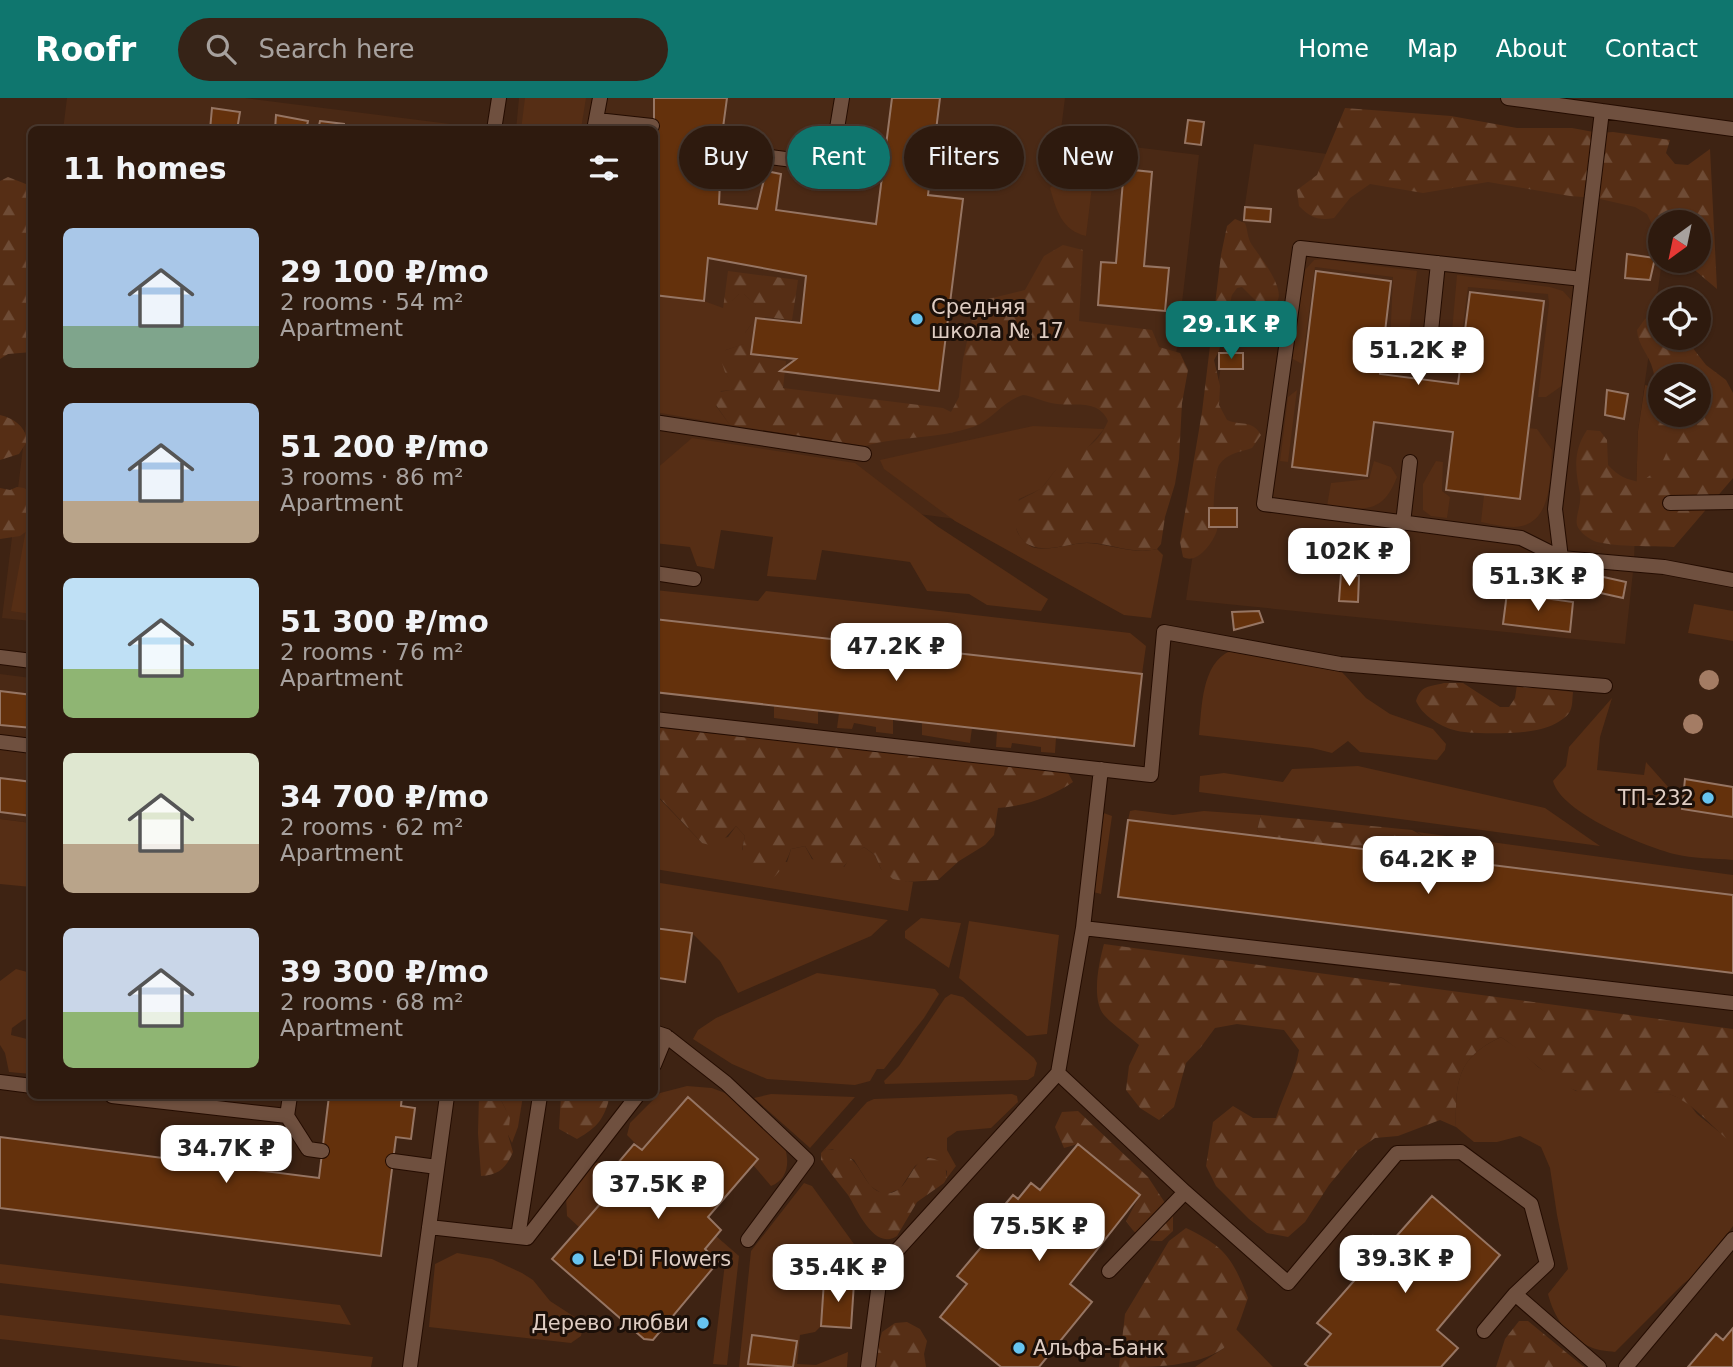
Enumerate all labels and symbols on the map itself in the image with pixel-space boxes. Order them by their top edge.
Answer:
north arrow [1648,210,1712,273]
place label: Средняя школа № 17 [931,295,1064,343]
pin: 29.1K ₽ [1166,302,1296,361]
marker: Средняя школа № 17 [909,311,925,327]
pin: 51.2K ₽ [1353,328,1483,387]
pin: 102K ₽ [1292,528,1406,588]
pin: 51.3K ₽ [1473,554,1603,613]
pin: 47.2K ₽ [831,624,961,683]
place label: ТП-232 [1617,786,1694,810]
marker: ТП-232 [1700,790,1716,806]
pin: 64.2K ₽ [1363,836,1493,896]
pin: 34.7K ₽ [161,1126,291,1185]
pin: 37.5K ₽ [593,1162,723,1221]
pin: 75.5K ₽ [974,1204,1104,1263]
pin: 39.3K ₽ [1340,1236,1470,1295]
pin: 35.4K ₽ [773,1244,903,1304]
place label: Le'Di Flowers [592,1247,731,1271]
marker: Le'Di Flowers [570,1251,586,1267]
place label: Дерево любви [531,1311,689,1335]
marker: Дерево любви [695,1315,711,1331]
place label: Альфа-Банк [1033,1336,1165,1360]
marker: Альфа-Банк [1011,1340,1027,1356]

